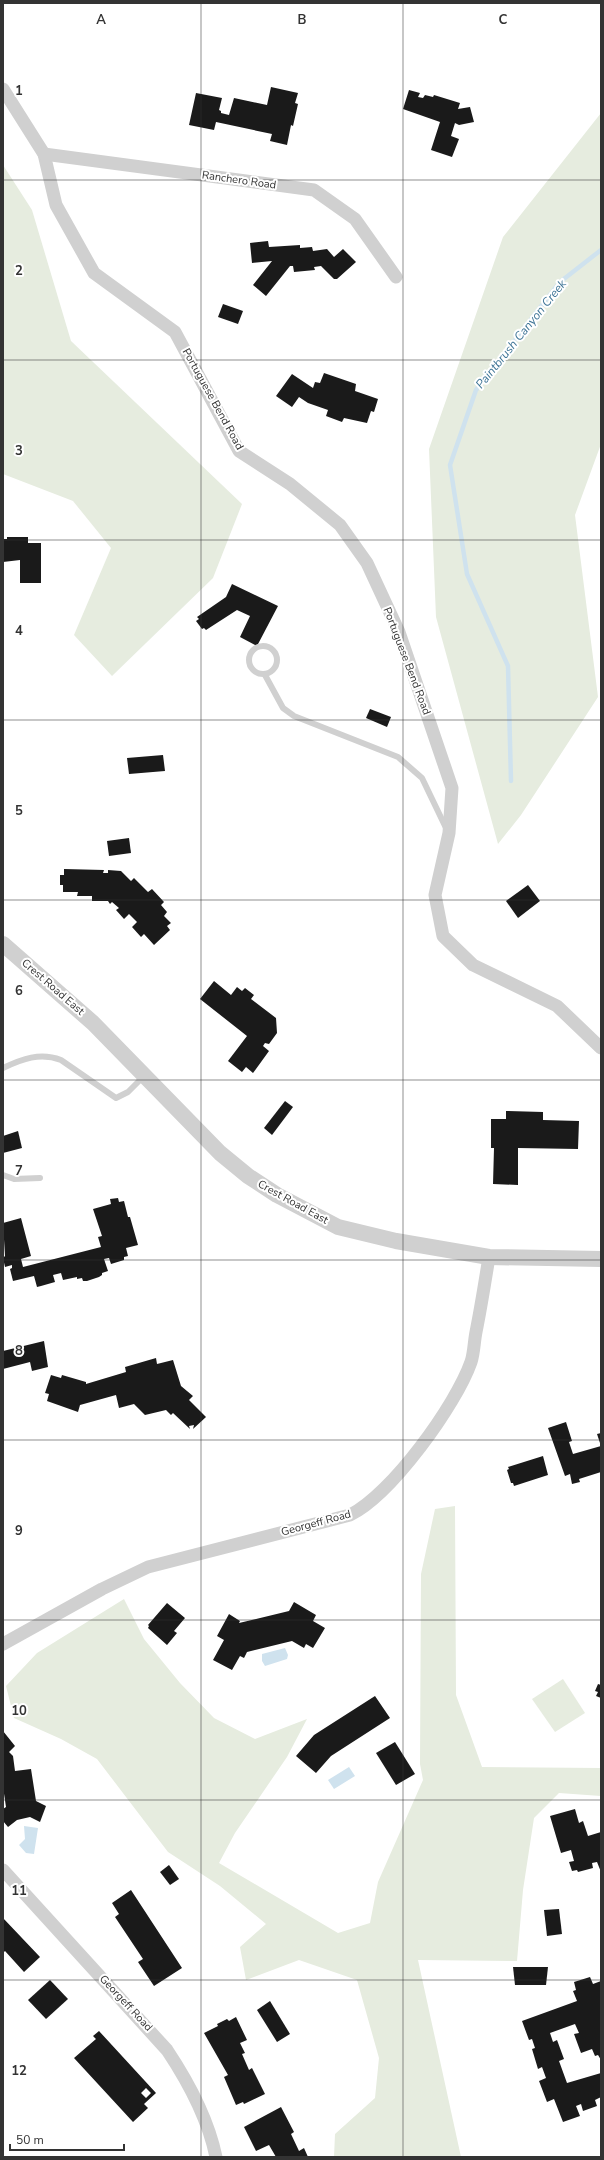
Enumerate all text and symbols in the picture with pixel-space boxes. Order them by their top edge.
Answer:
text: A [96,11,106,29]
text: B [298,11,307,29]
text: C [499,11,508,29]
text: 1 [15,82,23,100]
street label: Ranchero Road [201,167,277,193]
text: 2 [15,262,23,280]
water label: Paintbrush Canyon Creek [472,275,571,392]
street label: Portuguese Bend Road [179,346,247,452]
text: 3 [15,442,23,460]
street label: Portuguese Bend Road [380,605,434,717]
text: 4 [15,622,23,640]
text: 5 [15,802,23,820]
street label: Crest Road East [18,956,88,1019]
text: 6 [15,982,23,1000]
text: 7 [15,1162,23,1180]
street label: Crest Road East [255,1176,331,1228]
text: 8 [15,1342,23,1360]
street label: Georgeff Road [279,1506,353,1540]
text: 9 [15,1522,23,1540]
text: 10 [11,1702,27,1720]
text: 11 [11,1882,27,1900]
street label: Georgeff Road [96,1972,156,2034]
text: 12 [11,2062,27,2080]
scale bar [10,2126,124,2152]
text: 50 m [16,2132,44,2148]

